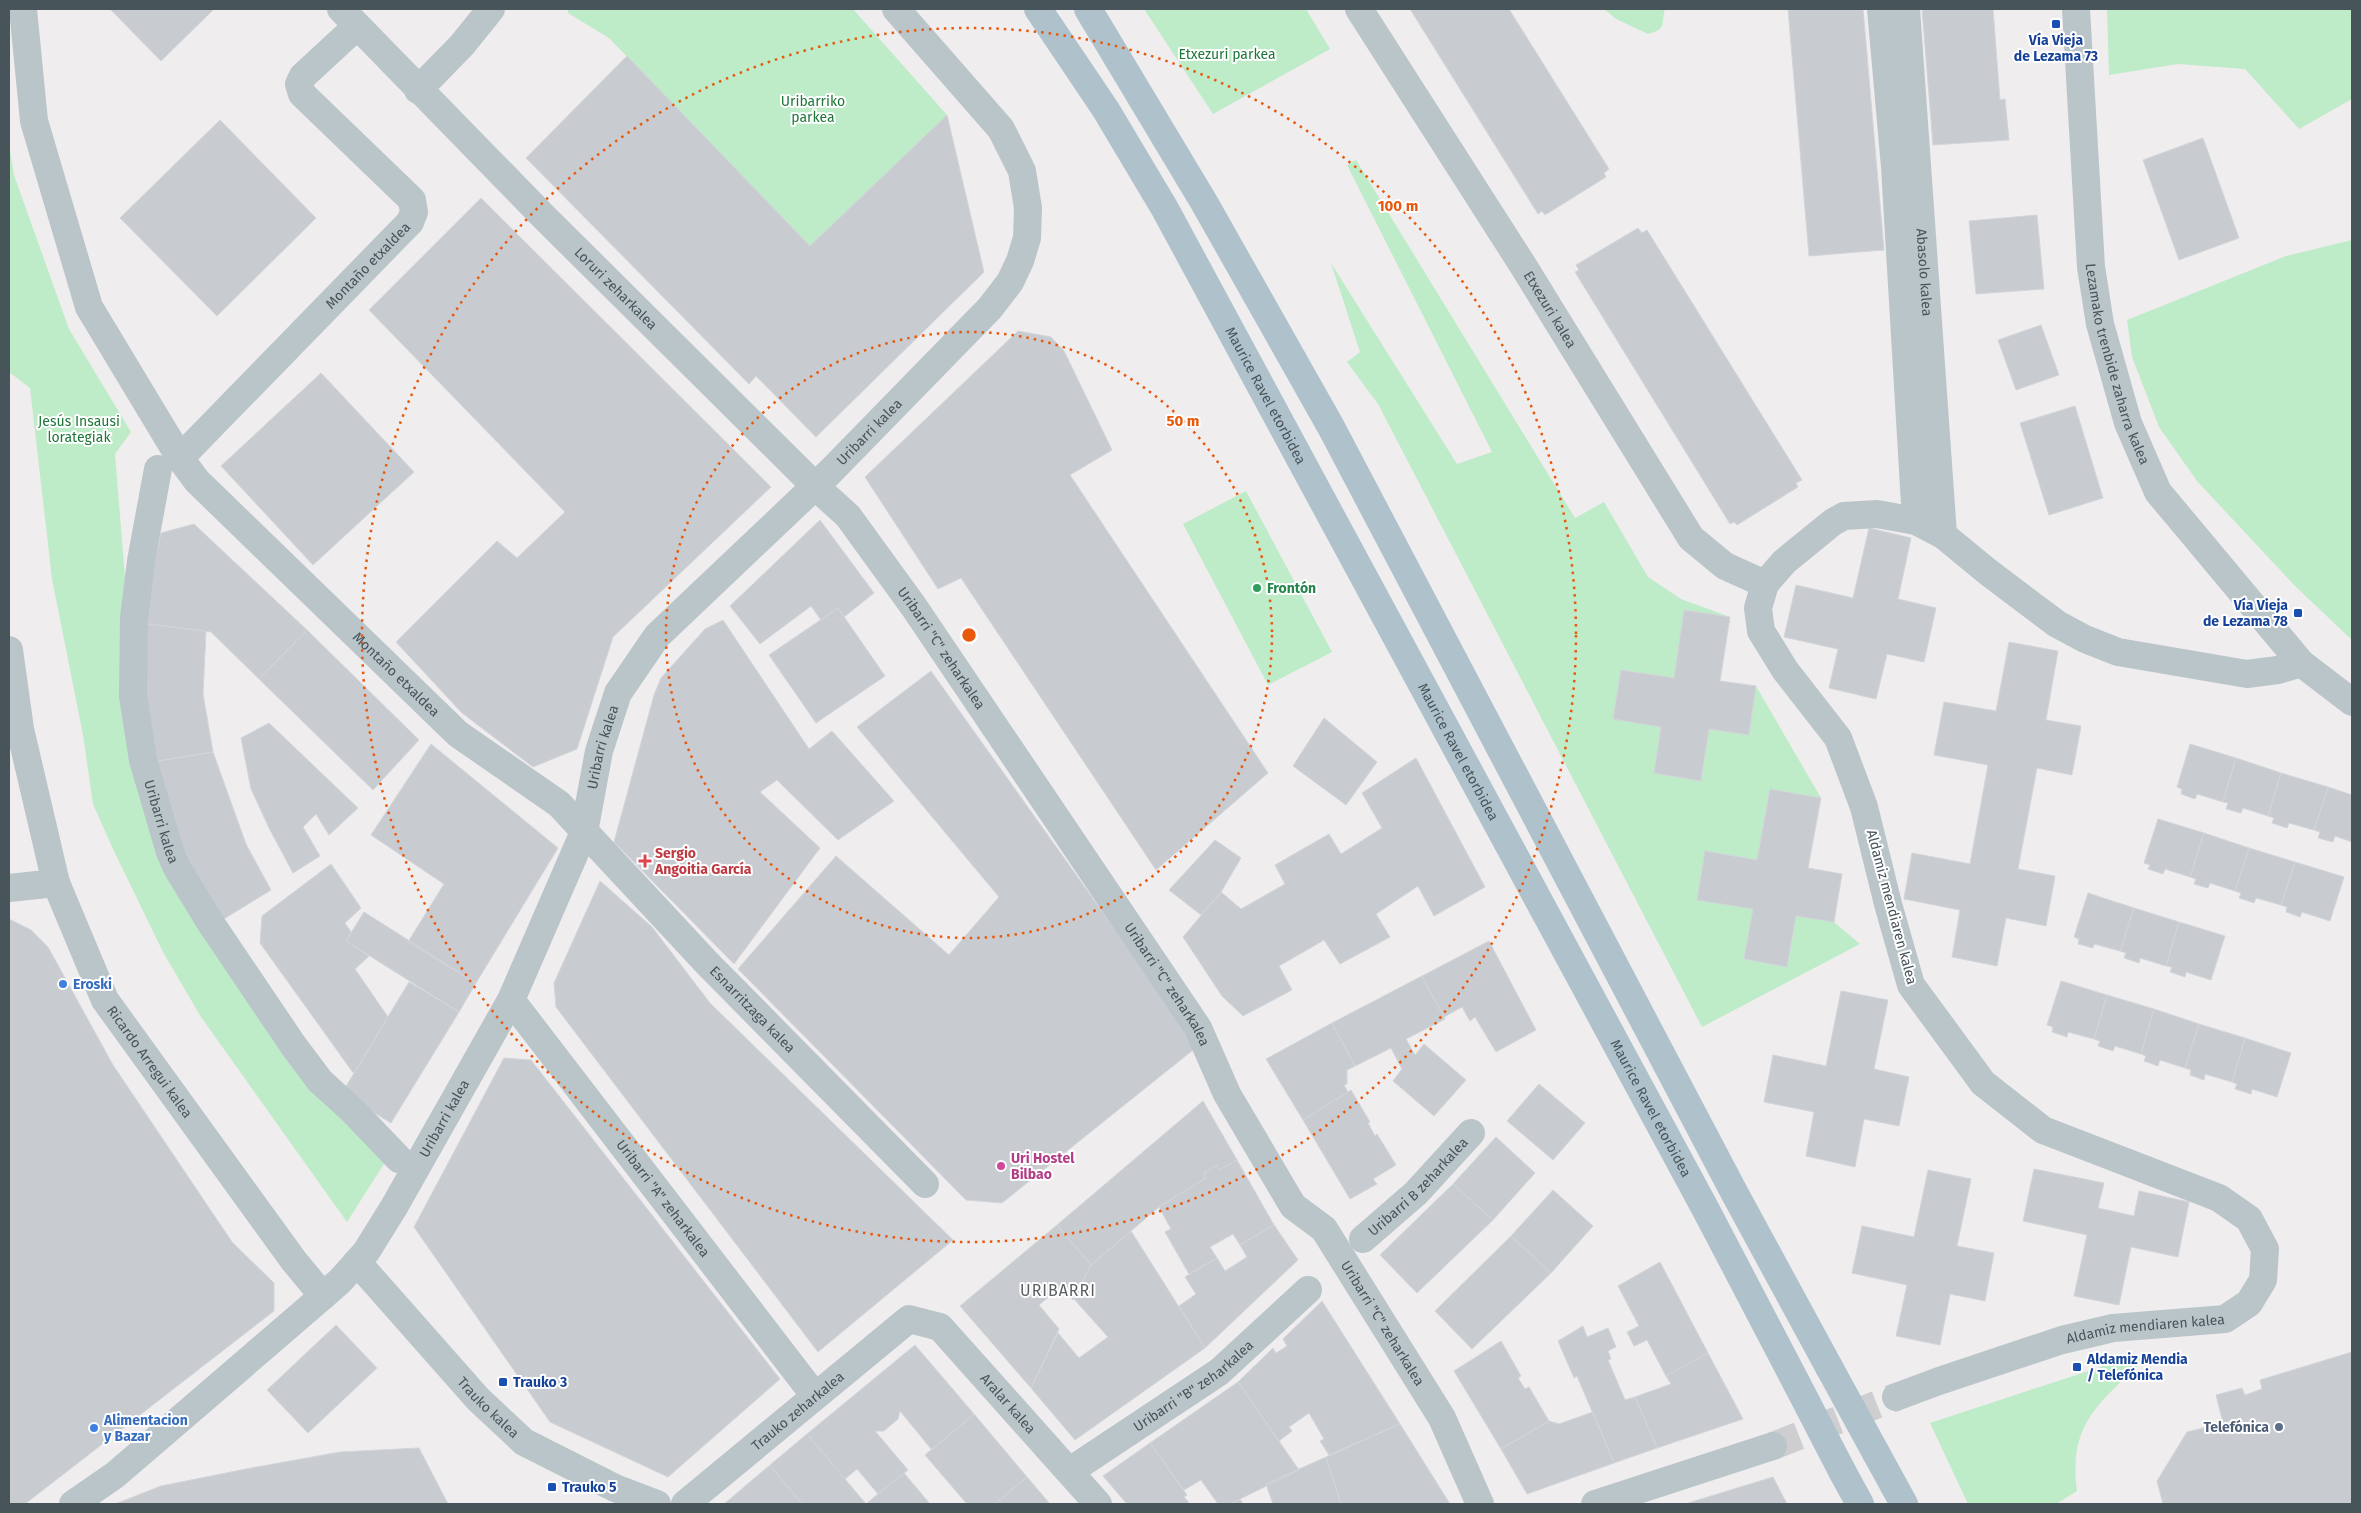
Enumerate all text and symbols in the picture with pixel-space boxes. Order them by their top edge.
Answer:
marker: Vía Vieja de Lezama 73 [2050,18,2062,30]
place label: Vía Vieja de Lezama 73 [2014,32,2098,65]
park label: Etxezuri parkea [1178,46,1276,63]
park label: Uribarriko parkea [781,93,845,126]
text: 100 m [1378,197,1418,215]
street label: Montaño etxaldea [322,219,414,313]
street label: Abasolo kalea [1912,228,1936,317]
street label: Loruri zeharkalea [571,244,661,334]
street label: Lezamako trenbide zaharra kalea [2082,263,2153,467]
street label: Etxezuri kalea [1520,268,1580,351]
street label: Maurice Ravel etorbidea [1221,324,1309,467]
street label: Uribarri kalea [833,395,906,469]
text: 50 m [1166,412,1200,430]
park label: Jesús Insausi lorategiak [38,413,120,446]
place label: Frontón [1267,580,1316,597]
marker: Frontón [1251,582,1263,594]
street label: Uribarri "C" zeharkalea [893,584,989,713]
place label: Vía Vieja de Lezama 78 [2203,597,2288,630]
marker: Vía Vieja de Lezama 78 [2292,607,2304,619]
centre of rings [960,626,978,644]
street label: Montaño etxaldea [349,629,443,720]
street label: Maurice Ravel etorbidea [1414,680,1502,824]
street label: Uribarri kalea [584,703,622,791]
street label: Uribarri kalea [140,778,182,866]
street label: Aldamiz mendiaren kalea [1863,828,1920,986]
place label: Sergio Angoitia García [654,845,752,878]
marker: Sergio Angoitia García [639,855,651,867]
street label: Uribarri "C" zeharkalea [1120,920,1213,1049]
street label: Esnarritzaga kalea [706,963,799,1057]
place label: Eroski [73,976,112,993]
marker: Eroski [57,978,69,990]
street label: Ricardo Arregui kalea [103,1003,196,1122]
street label: Maurice Ravel etorbidea [1606,1037,1695,1180]
street label: Uribarri kalea [416,1077,473,1160]
street label: Uribarri B zeharkalea [1365,1134,1472,1240]
street label: Uribarri "A" zeharkalea [612,1136,713,1261]
place label: Uri Hostel Bilbao [1011,1150,1075,1183]
marker: Uri Hostel Bilbao [995,1160,1007,1172]
street label: Uribarri "C" zeharkalea [1337,1258,1428,1389]
district label: URIBARRI [1020,1281,1096,1300]
street label: Aldamiz mendiaren kalea [2065,1311,2225,1348]
street label: Uribarri "B" zeharkalea [1130,1337,1257,1436]
place label: Aldamiz Mendia / Telefónica [2086,1351,2188,1384]
marker: Aldamiz Mendia / Telefónica [2071,1361,2083,1373]
street label: Trauko zeharkalea [748,1368,848,1455]
street label: Aralar kalea [977,1370,1039,1437]
street label: Trauko kalea [453,1374,522,1442]
place label: Trauko 3 [513,1374,567,1391]
marker: Trauko 3 [497,1376,509,1388]
place label: Alimentacion y Bazar [103,1412,188,1445]
place label: Telefónica [2203,1419,2269,1436]
marker: Telefónica [2273,1421,2285,1433]
marker: Alimentacion y Bazar [88,1422,100,1434]
place label: Trauko 5 [562,1479,617,1496]
marker: Trauko 5 [546,1481,558,1493]

